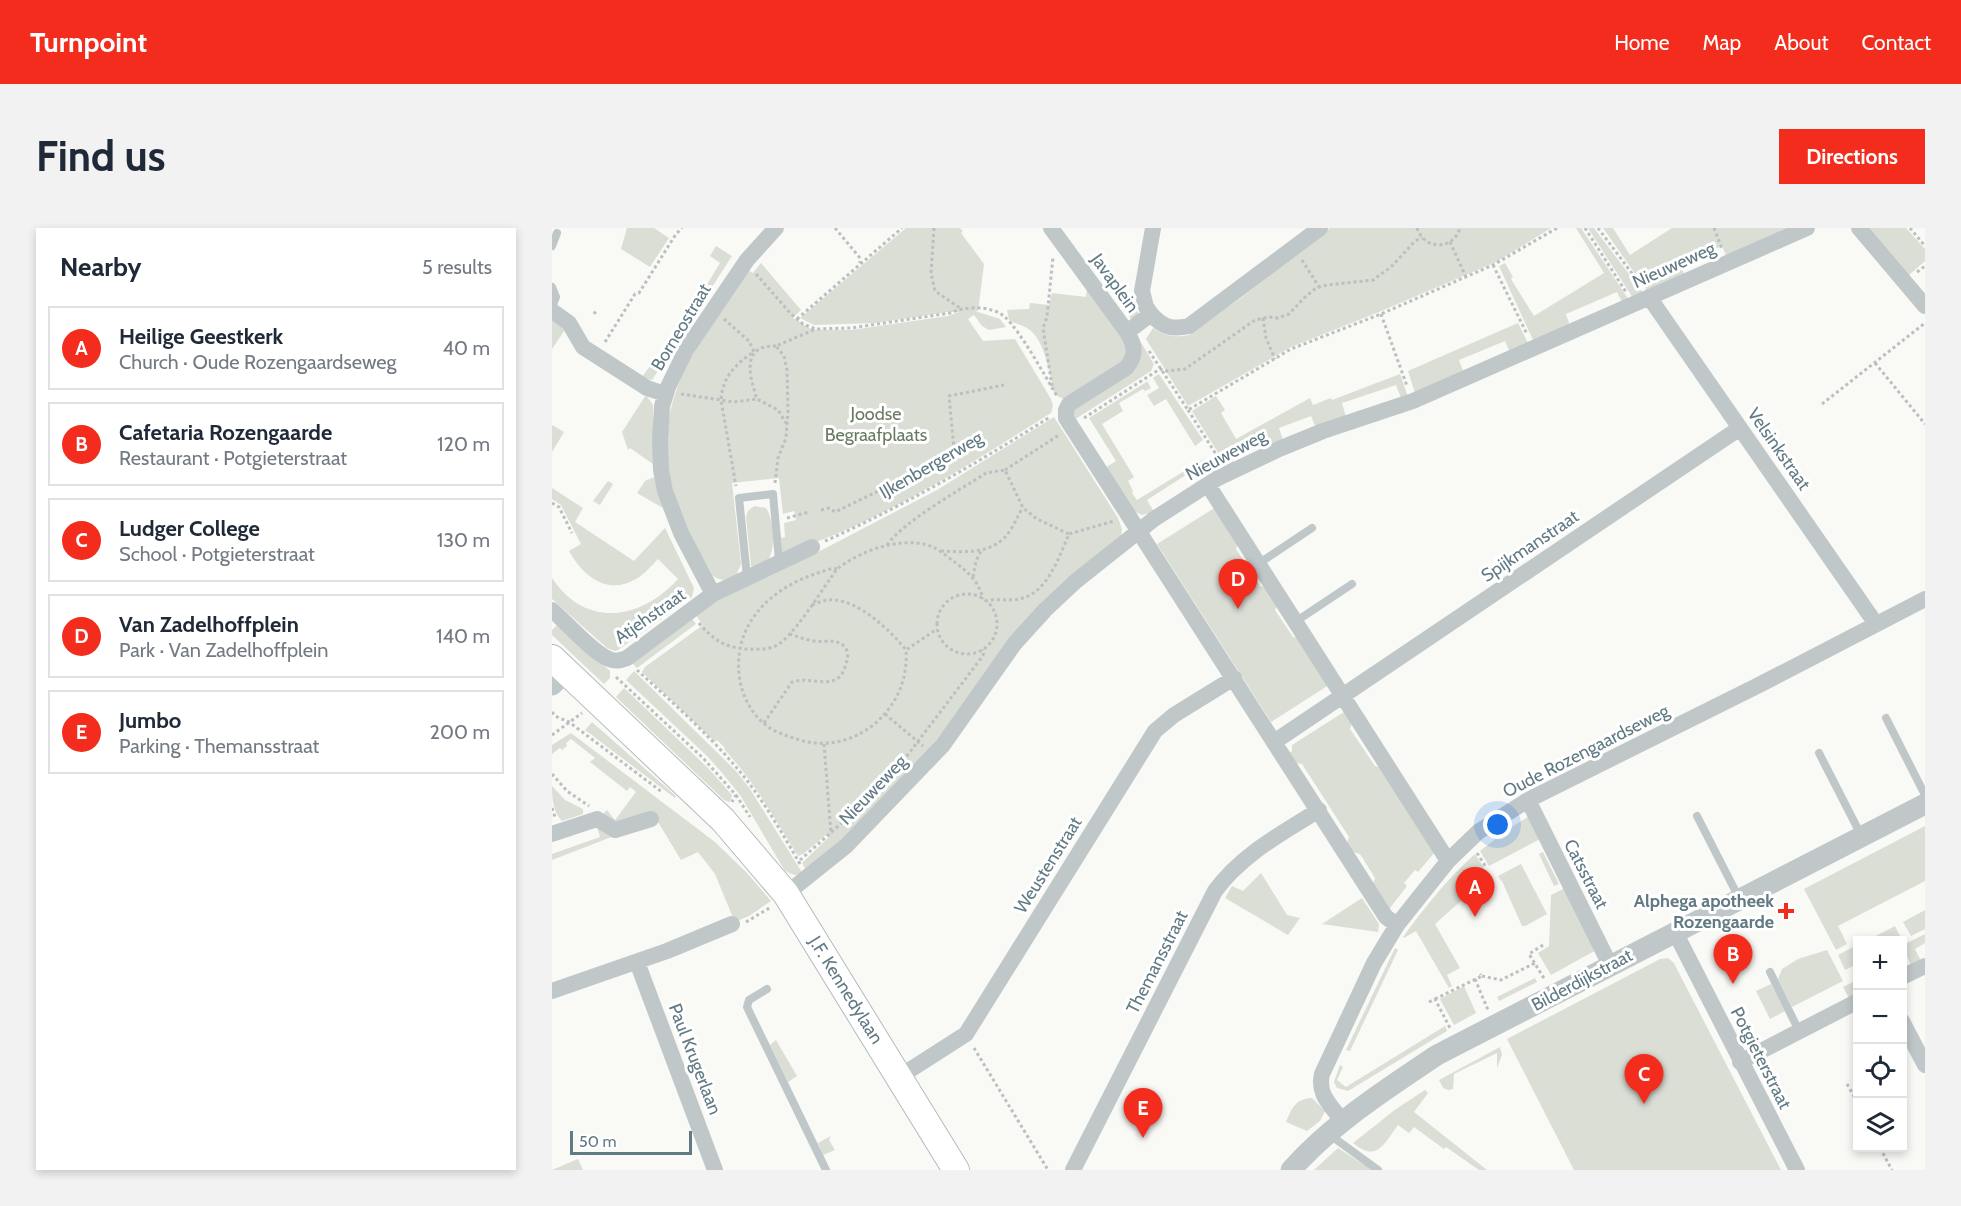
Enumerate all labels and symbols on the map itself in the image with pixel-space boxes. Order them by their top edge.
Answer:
street label: Nieuweweg [1629,237,1720,293]
street label: Javaplein [1086,248,1144,317]
street label: Borneostraat [646,279,716,375]
park label: Joodse Begraafplaats [825,403,927,446]
street label: Velsinkstraat [1743,404,1815,494]
street label: Nieuweweg [1182,424,1271,485]
street label: IJkenbergerweg [875,426,988,503]
street label: Spijkmanstraat [1477,505,1583,587]
pin: D [1218,560,1258,609]
street label: Atjehstraat [610,584,690,648]
street label: Oude Rozengaardseweg [1499,699,1674,803]
street label: Nieuweweg [834,750,912,829]
your location [1483,810,1512,839]
street label: Weustenstraat [1010,813,1086,917]
street label: Catsstraat [1559,835,1613,913]
pin: A [1456,868,1494,917]
place label: Alphega apotheek Rozengaarde [1634,890,1774,933]
marker: Alphega apotheek Rozengaarde [1779,904,1793,918]
street label: Themansstraat [1122,907,1192,1017]
street label: J.F. Kennedylaan [804,931,888,1048]
pin: B [1714,934,1752,984]
street label: Bilderdijkstraat [1528,944,1636,1016]
street label: Paul Krugerlaan [664,1000,726,1118]
street label: Potgieterstraat [1726,1003,1796,1113]
pin: C [1624,1054,1664,1104]
pin: E [1124,1088,1162,1138]
scale bar [570,1128,692,1156]

